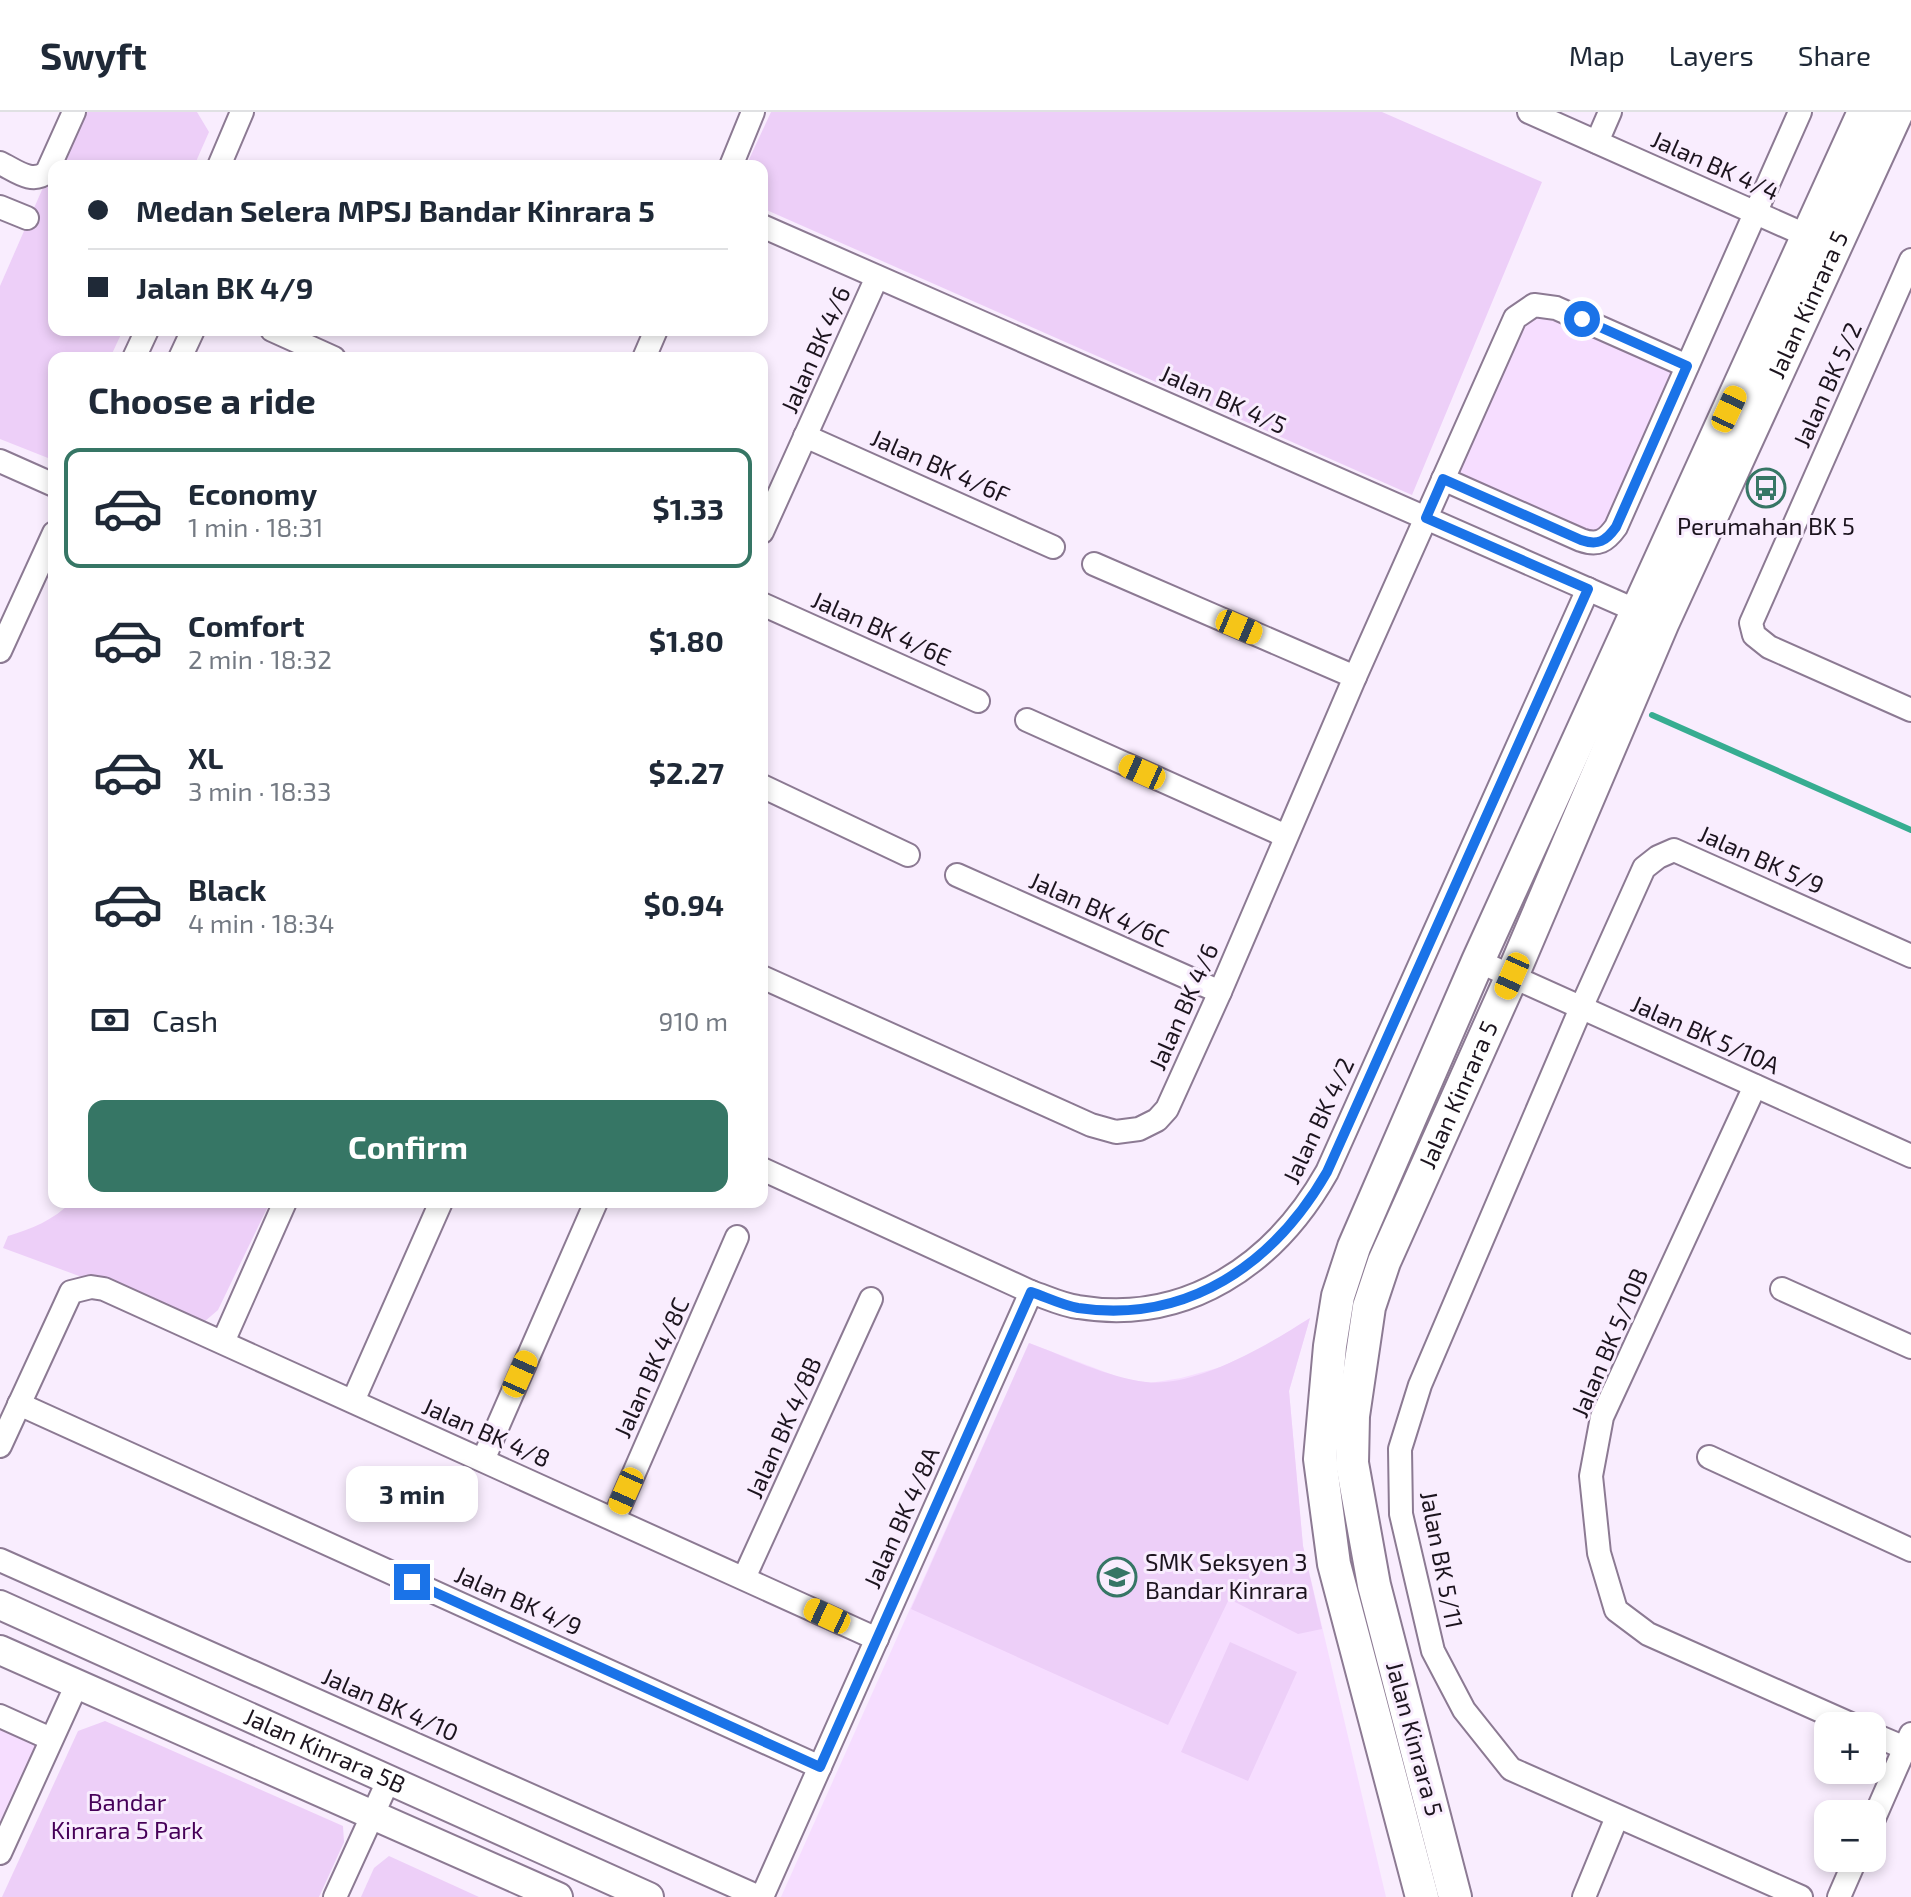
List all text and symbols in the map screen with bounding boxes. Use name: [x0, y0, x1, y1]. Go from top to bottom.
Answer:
text: Swyft: [40, 32, 147, 78]
text: Map: [1569, 38, 1625, 72]
text: Layers: [1669, 38, 1754, 72]
text: Share: [1798, 38, 1871, 72]
street label: Jalan BK 4/4: [1647, 124, 1784, 206]
text: Medan Selera MPSJ Bandar Kinrara 5: [136, 192, 655, 228]
street label: Jalan Kinrara 5: [1761, 226, 1853, 383]
text: Jalan BK 4/9: [136, 269, 314, 305]
street label: Jalan BK 4/6: [774, 281, 856, 417]
route start: [1564, 301, 1600, 337]
street label: Jalan BK 5/2: [1786, 317, 1867, 451]
street label: Jalan BK 4/5: [1156, 358, 1291, 439]
text: Choose a ride: [88, 378, 316, 421]
car: [1708, 382, 1750, 436]
street label: Jalan BK 4/6F: [867, 422, 1015, 509]
bus stop icon: Perumahan BK 5: [1745, 467, 1787, 509]
icon: car: [92, 472, 164, 544]
text: Economy: [188, 475, 317, 511]
text: $1.33: [652, 490, 724, 526]
text: 1 min · 18:31: [188, 511, 323, 542]
place label: Perumahan BK 5: [1677, 511, 1855, 540]
street label: Jalan BK 4/6E: [807, 584, 956, 671]
icon: car: [92, 604, 164, 676]
text: Comfort: [188, 607, 305, 643]
car: [1212, 607, 1266, 647]
text: $1.80: [649, 622, 724, 658]
text: 2 min · 18:32: [188, 643, 332, 674]
icon: car: [92, 736, 164, 808]
text: XL: [188, 739, 223, 775]
car: [1115, 751, 1169, 793]
text: $2.27: [649, 754, 724, 790]
text: 3 min · 18:33: [188, 775, 332, 806]
street label: Jalan BK 5/9: [1694, 818, 1829, 899]
street label: Jalan BK 4/6C: [1025, 865, 1174, 952]
icon: car: [92, 868, 164, 940]
text: Black: [188, 871, 266, 907]
text: $0.94: [644, 886, 724, 922]
text: 4 min · 18:34: [188, 907, 335, 938]
street label: Jalan BK 4/6: [1142, 938, 1224, 1074]
car: [1491, 949, 1533, 1003]
street label: Jalan BK 5/10A: [1627, 988, 1784, 1079]
icon: cash: [88, 998, 132, 1042]
text: Cash: [152, 1002, 218, 1038]
text: 910 m: [659, 1005, 728, 1036]
street label: Jalan Kinrara 5: [1412, 1016, 1503, 1173]
street label: Jalan BK 4/2: [1276, 1053, 1359, 1188]
button: Confirm: [88, 1100, 728, 1192]
street label: Jalan BK 5/10B: [1564, 1263, 1653, 1421]
street label: Jalan BK 4/8C: [607, 1293, 694, 1442]
car: [499, 1347, 541, 1401]
street label: Jalan BK 4/8B: [739, 1352, 827, 1503]
street label: Jalan BK 4/8: [418, 1391, 555, 1473]
street label: Jalan BK 4/8A: [857, 1442, 945, 1593]
car: [605, 1464, 647, 1518]
callout: 3 min: [346, 1466, 478, 1522]
text: 3 min: [379, 1478, 445, 1509]
street label: Jalan BK 5/11: [1415, 1488, 1470, 1631]
place label: SMK Seksyen 3 Bandar Kinrara: [1145, 1547, 1308, 1604]
school or university icon: SMK Seksyen 3 Bandar Kinrara: [1096, 1556, 1138, 1598]
street label: Jalan BK 4/9: [451, 1559, 587, 1641]
route end: [394, 1564, 430, 1600]
car: [800, 1595, 854, 1637]
street label: Jalan Kinrara 5: [1381, 1658, 1450, 1819]
street label: Jalan BK 4/10: [318, 1661, 463, 1747]
street label: Jalan Kinrara 5B: [240, 1701, 410, 1799]
map controls: [1814, 1712, 1886, 1872]
button: +: [1814, 1712, 1886, 1784]
park label: Bandar Kinrara 5 Park: [51, 1787, 203, 1844]
button: −: [1814, 1800, 1886, 1872]

